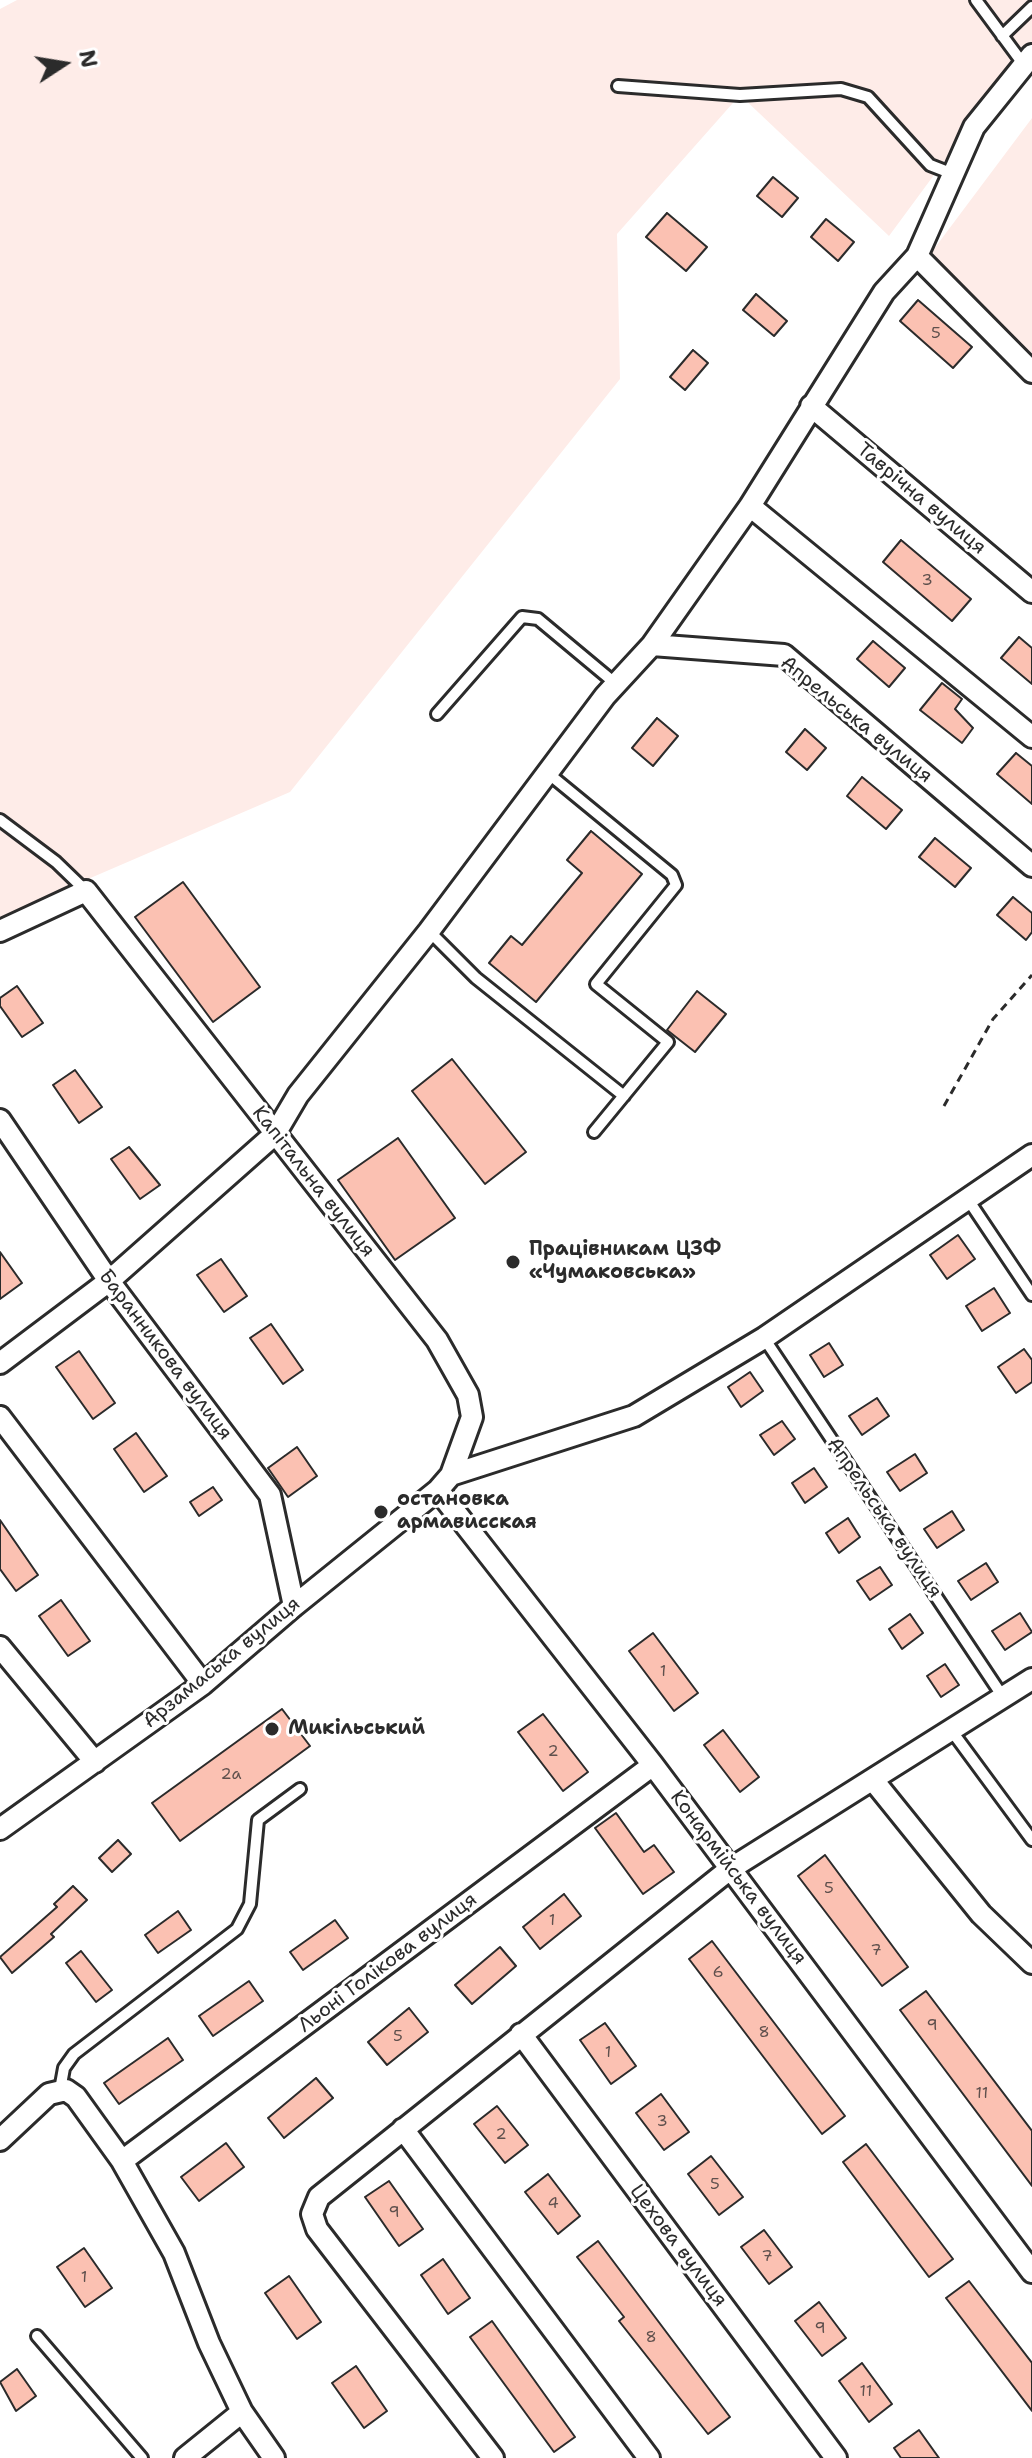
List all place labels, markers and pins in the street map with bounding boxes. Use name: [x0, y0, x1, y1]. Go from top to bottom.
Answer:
place label: Працівникам ЦЗФ «Чумаковська»: [529, 1238, 721, 1285]
marker: Працівникам ЦЗФ «Чумаковська»: [504, 1253, 522, 1271]
place label: остановка армависская: [397, 1488, 537, 1535]
marker: остановка армависская: [372, 1503, 390, 1521]
place label: Микільський: [288, 1717, 425, 1741]
marker: Микільський: [263, 1720, 281, 1738]

